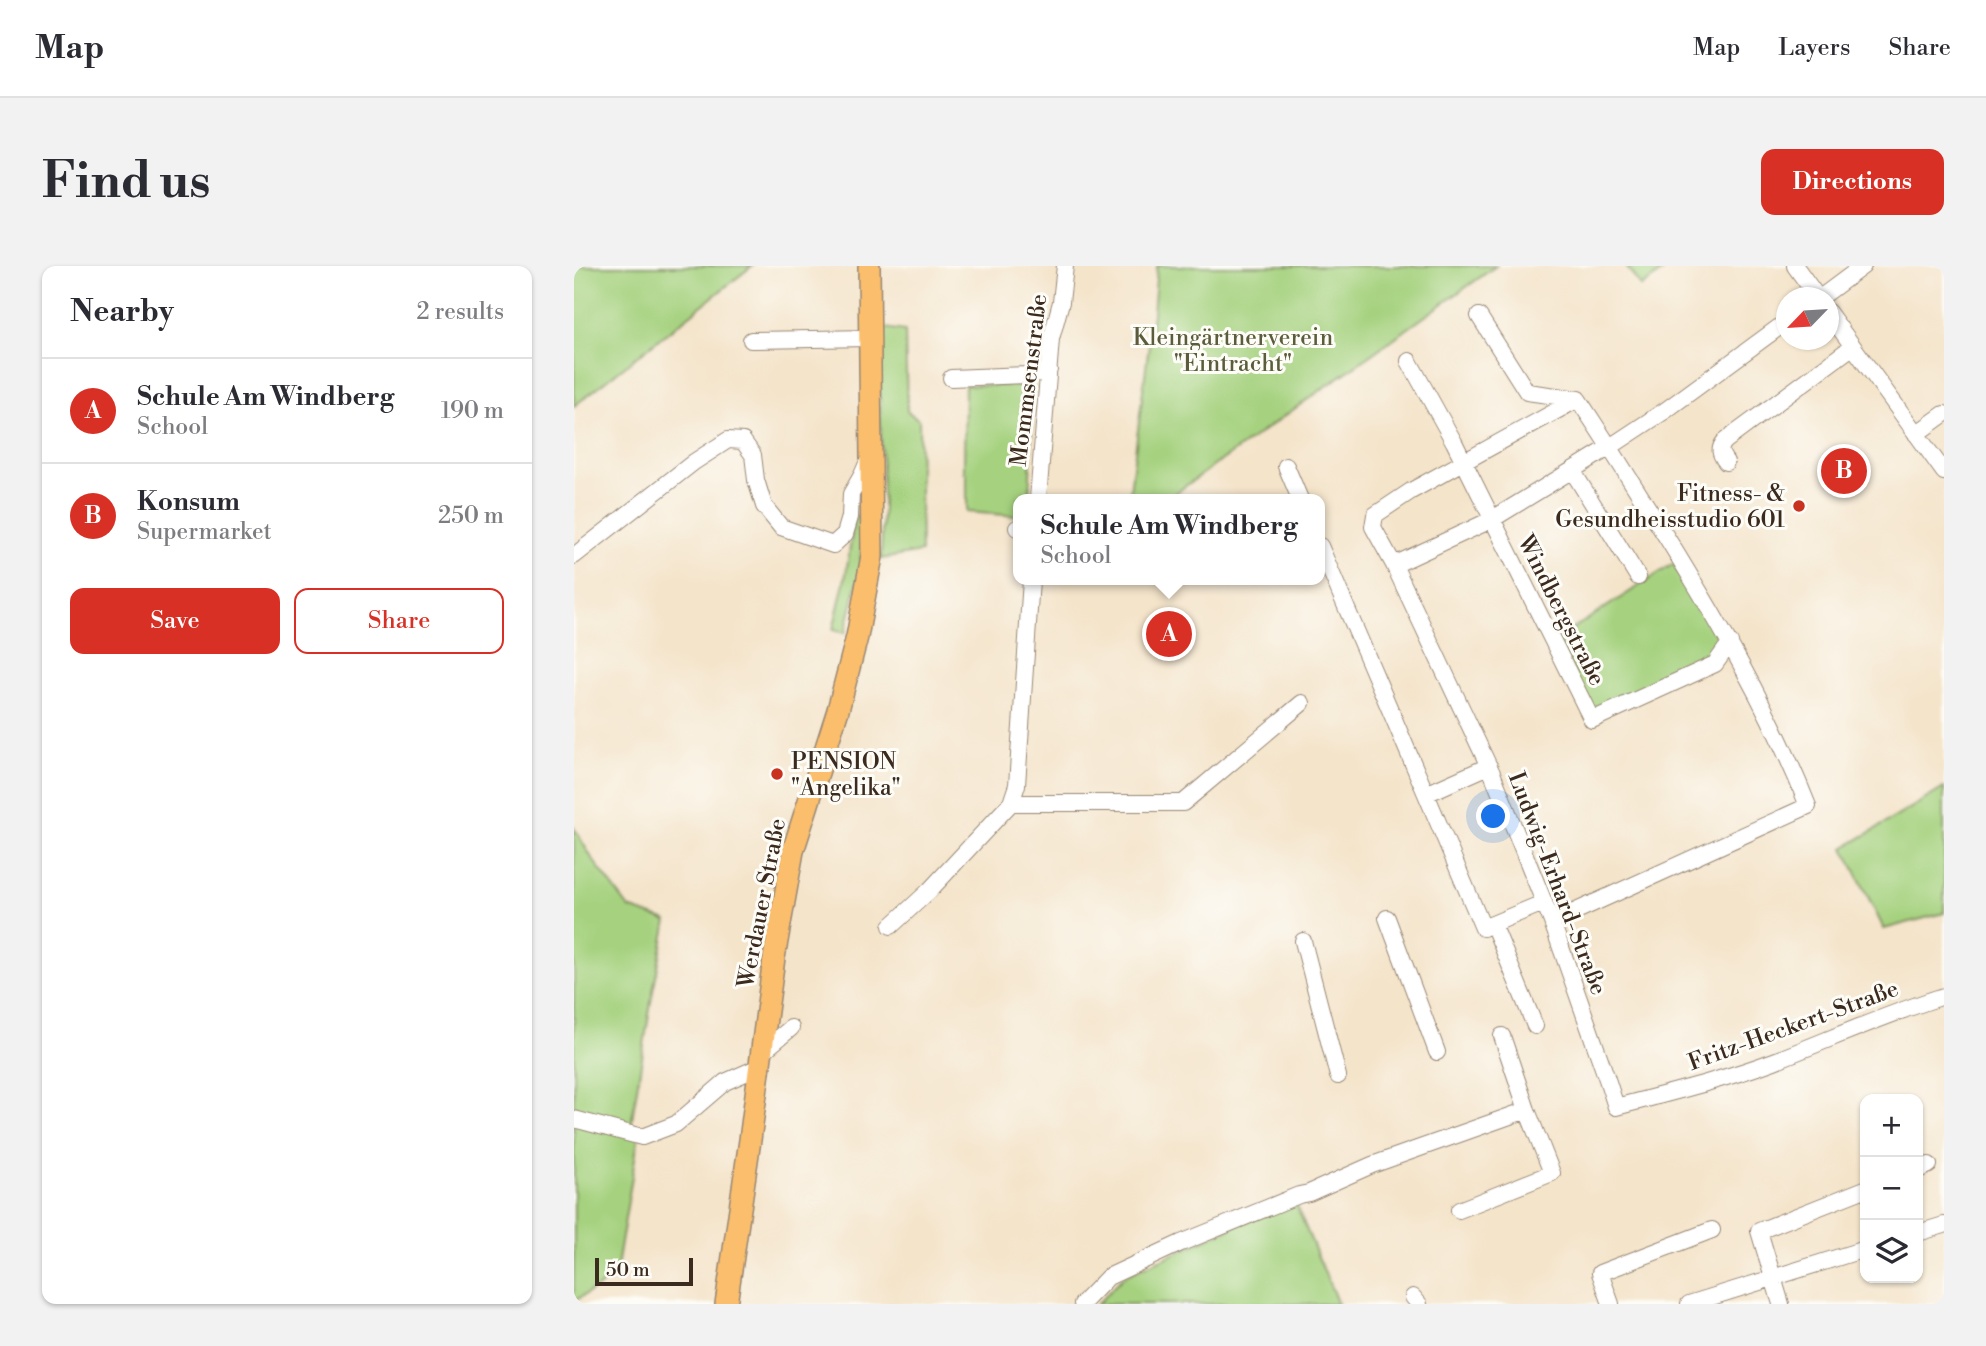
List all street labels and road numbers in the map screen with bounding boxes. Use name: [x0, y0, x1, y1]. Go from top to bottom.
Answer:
street label: Mommsenstraße: [1005, 292, 1053, 468]
street label: Windbergstraße: [1511, 530, 1611, 690]
street label: Ludwig-Erhard-Straße: [1502, 768, 1613, 999]
street label: Werdauer Straße: [732, 816, 792, 991]
street label: Fritz-Heckert-Straße: [1684, 975, 1902, 1077]

